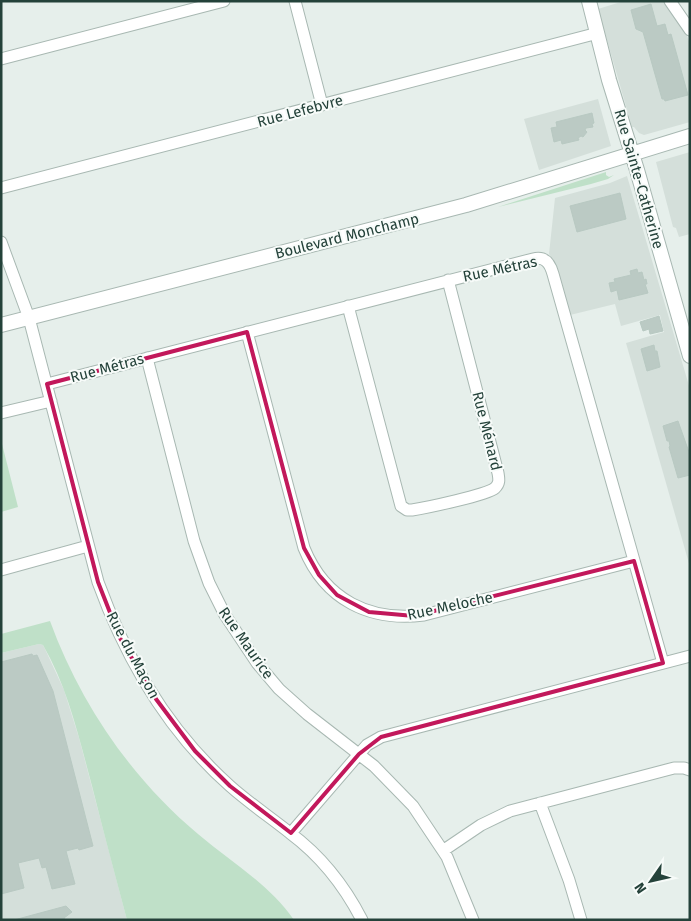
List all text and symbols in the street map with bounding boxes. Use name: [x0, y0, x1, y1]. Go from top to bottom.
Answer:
street label: Rue Lefebvre: [255, 91, 345, 131]
street label: Rue Sainte-Catherine: [610, 107, 668, 251]
street label: Boulevard Monchamp: [273, 209, 421, 263]
street label: Rue Métras: [461, 252, 539, 286]
street label: Rue Métras: [68, 350, 146, 386]
street label: Rue Ménard: [468, 389, 506, 473]
street label: Rue Meloche: [406, 588, 494, 624]
street label: Rue Maurice: [215, 604, 277, 682]
street label: Rue du Maçon: [103, 608, 163, 702]
north arrow: [626, 856, 676, 906]
text: N: [631, 879, 650, 897]

